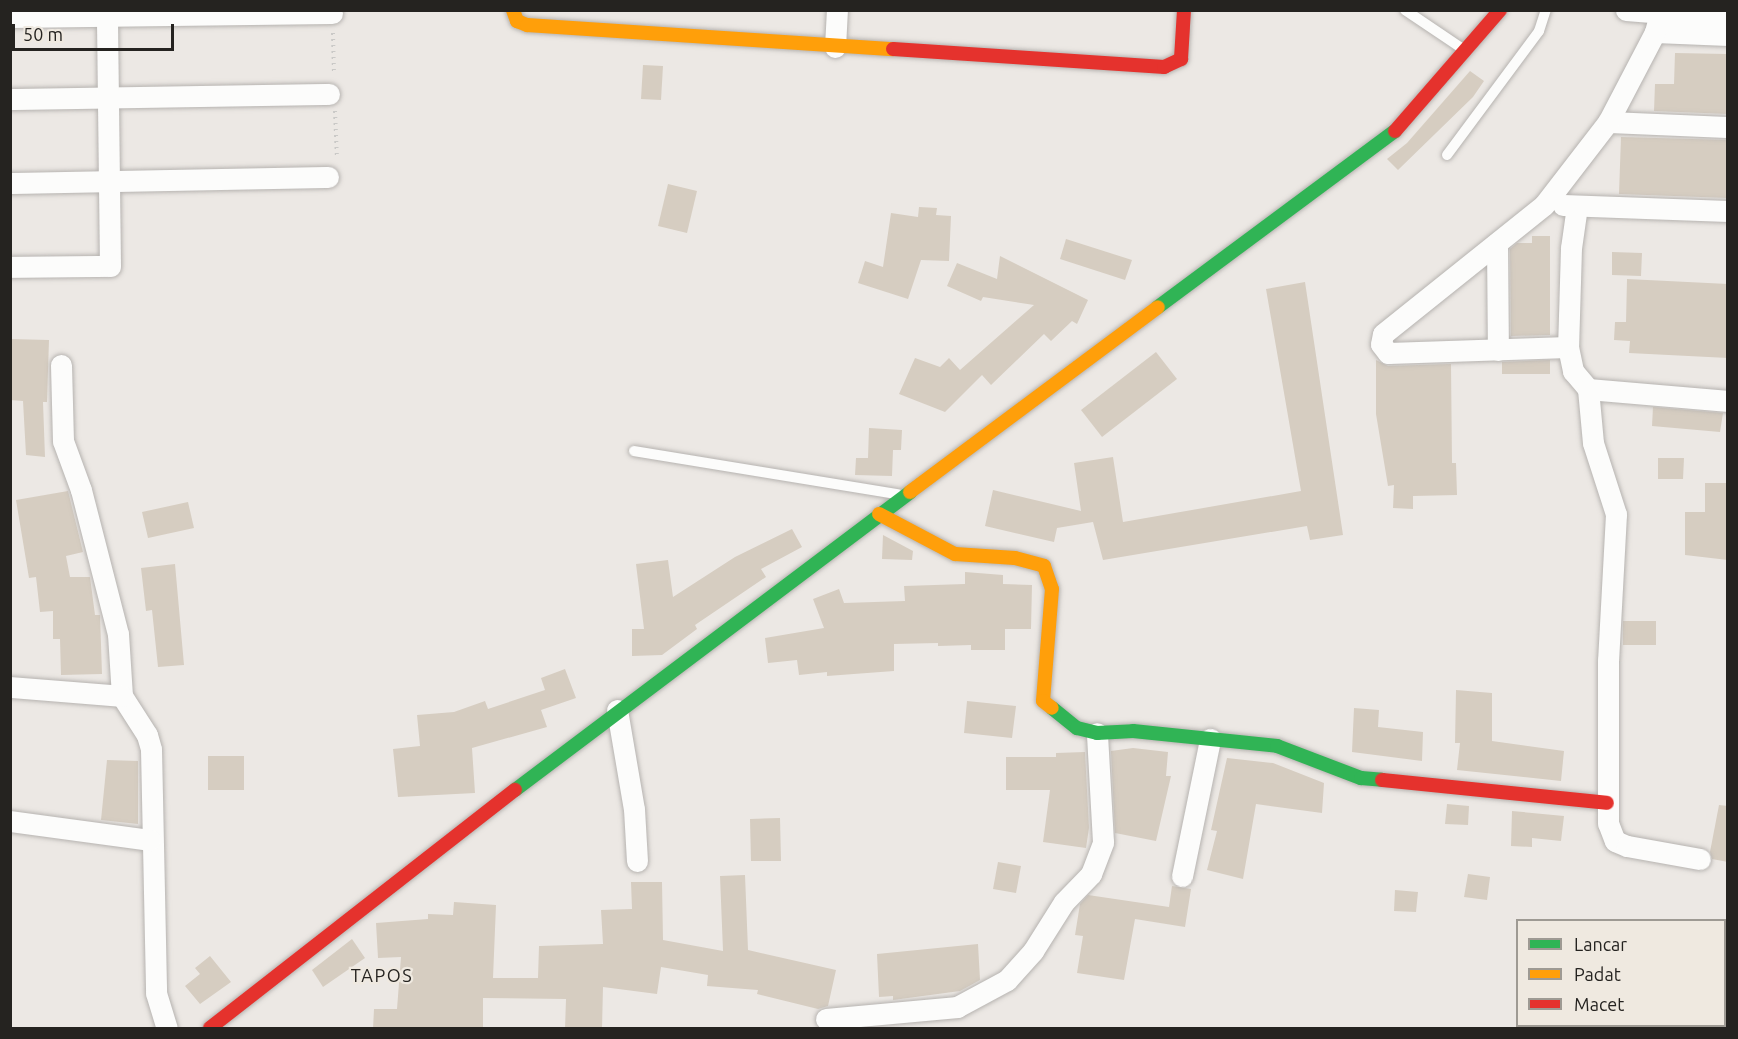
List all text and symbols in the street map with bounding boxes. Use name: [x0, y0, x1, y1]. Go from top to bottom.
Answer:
scale bar: [15, 12, 177, 50]
text: 50 m: [23, 24, 63, 44]
legend: [1516, 919, 1726, 1027]
text: Lancar: [1574, 934, 1627, 954]
district label: TAPOS: [351, 964, 413, 986]
text: Padat: [1574, 964, 1621, 984]
text: Macet: [1574, 994, 1624, 1014]

